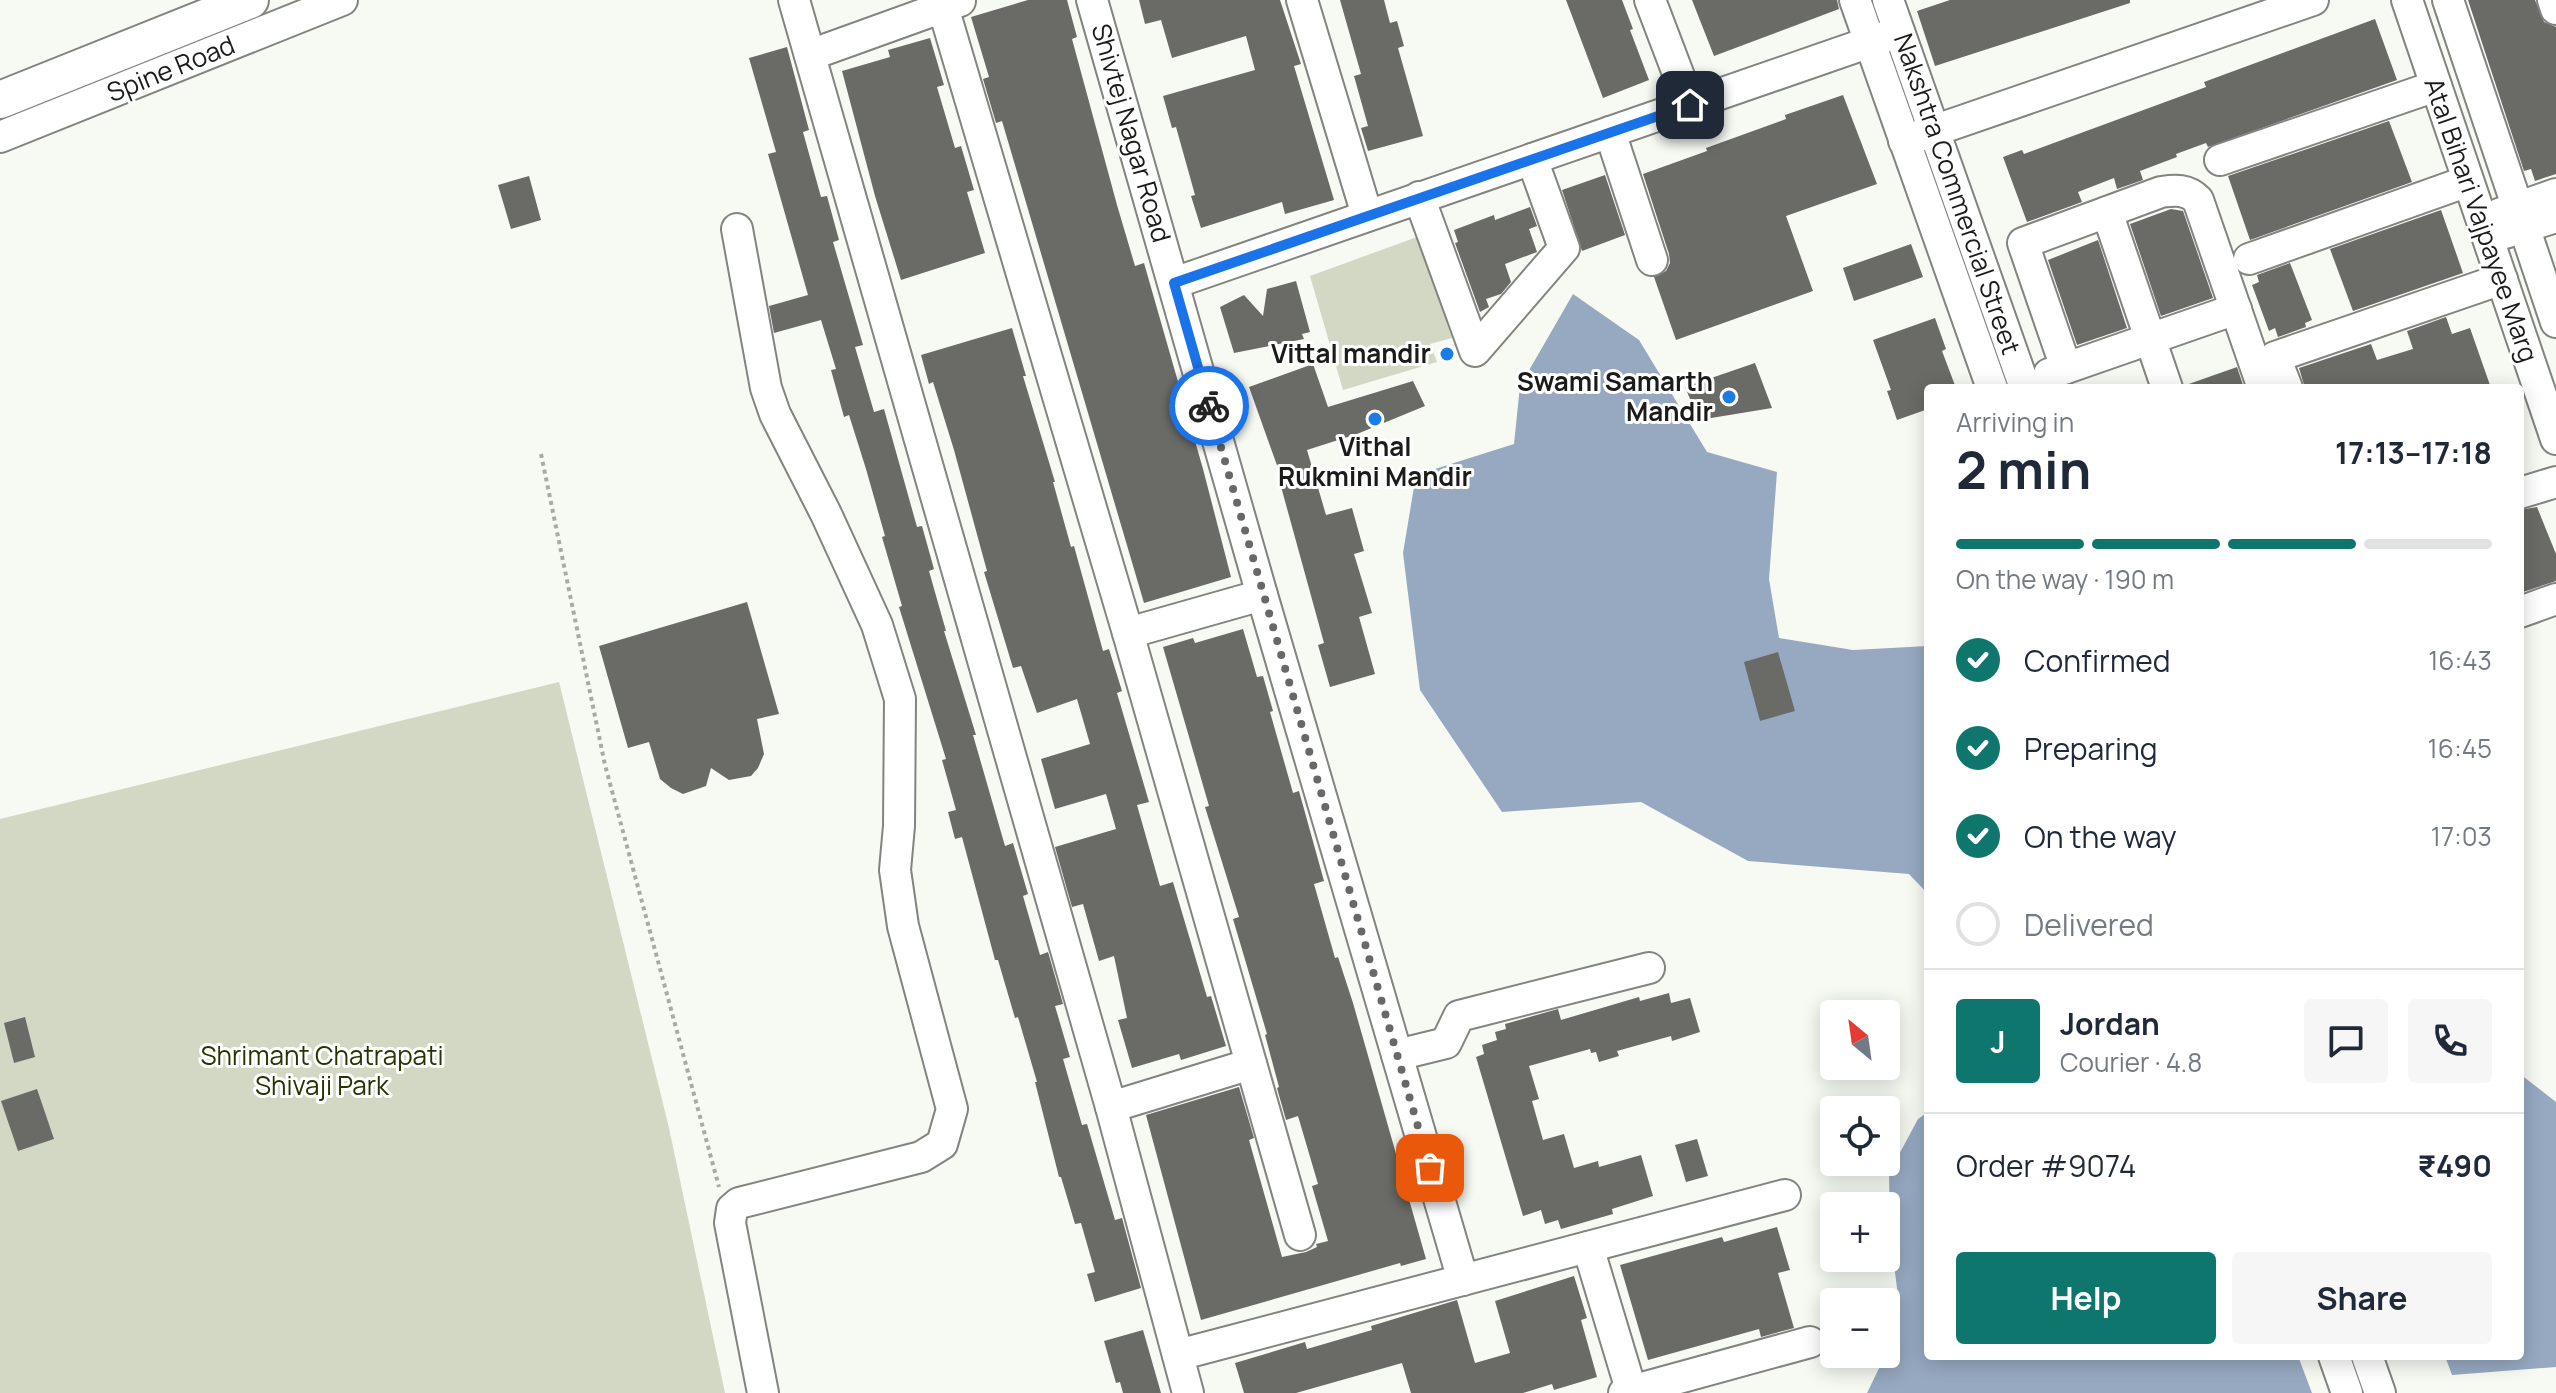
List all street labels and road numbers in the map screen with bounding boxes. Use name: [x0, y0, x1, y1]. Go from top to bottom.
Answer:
street label: Shivtej Nagar Road: [1084, 19, 1180, 246]
street label: Spine Road: [101, 26, 240, 110]
street label: Nakshtra Commercial Street: [1886, 28, 2030, 359]
street label: Atal Bihari Vajpayee Marg: [2416, 73, 2548, 367]

